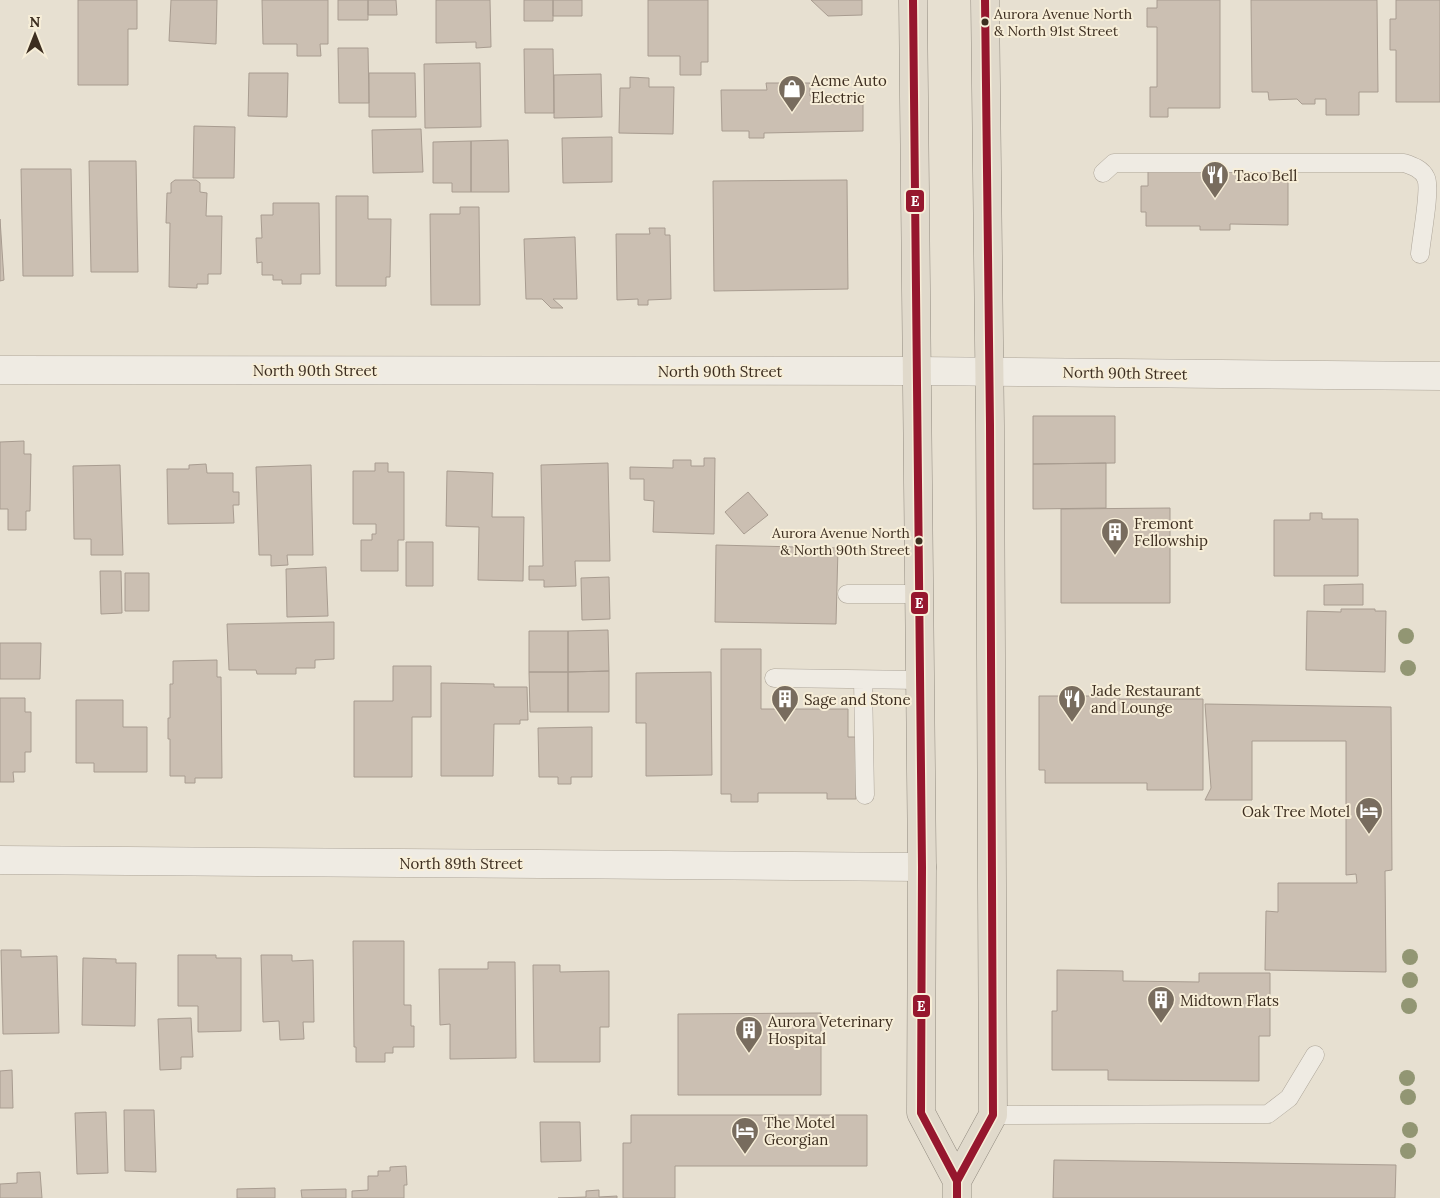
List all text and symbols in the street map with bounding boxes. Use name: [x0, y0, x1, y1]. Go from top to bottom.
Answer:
place label: Aurora Avenue North & North 91st Street: [993, 5, 1132, 40]
north arrow: [10, 10, 60, 60]
text: N: [30, 13, 41, 31]
marker: Aurora Avenue North & North 91st Street: [980, 17, 990, 27]
place label: Acme Auto Electric: [810, 71, 887, 107]
shop icon: Acme Auto Electric: [777, 74, 807, 113]
restaurant icon: Taco Bell: [1200, 160, 1230, 199]
place label: Taco Bell: [1234, 166, 1297, 185]
line badge: E: [905, 189, 925, 213]
text: E: [911, 192, 920, 210]
street label: North 90th Street: [253, 361, 378, 380]
street label: North 90th Street: [658, 362, 783, 381]
street label: North 90th Street: [1063, 362, 1188, 384]
place label: Fremont Fellowship: [1134, 514, 1208, 550]
building icon: Fremont Fellowship: [1100, 517, 1130, 556]
place label: Aurora Avenue North & North 90th Street: [771, 524, 911, 559]
marker: Aurora Avenue North & North 90th Street: [914, 536, 924, 546]
line badge: E: [910, 591, 929, 615]
text: E: [915, 594, 924, 612]
place label: Jade Restaurant and Lounge: [1090, 681, 1201, 717]
building icon: Sage and Stone: [770, 684, 800, 723]
restaurant icon: Jade Restaurant and Lounge: [1057, 684, 1087, 723]
place label: Sage and Stone: [804, 690, 911, 709]
hotel icon: Oak Tree Motel: [1354, 796, 1384, 835]
place label: Oak Tree Motel: [1242, 802, 1350, 821]
street label: North 89th Street: [399, 854, 523, 873]
building icon: Midtown Flats: [1146, 985, 1176, 1024]
place label: Midtown Flats: [1180, 991, 1279, 1010]
line badge: E: [912, 994, 931, 1018]
text: E: [917, 997, 926, 1015]
place label: Aurora Veterinary Hospital: [767, 1012, 893, 1048]
building icon: Aurora Veterinary Hospital: [734, 1015, 764, 1054]
place label: The Motel Georgian: [764, 1113, 835, 1149]
hotel icon: The Motel Georgian: [730, 1116, 760, 1155]

